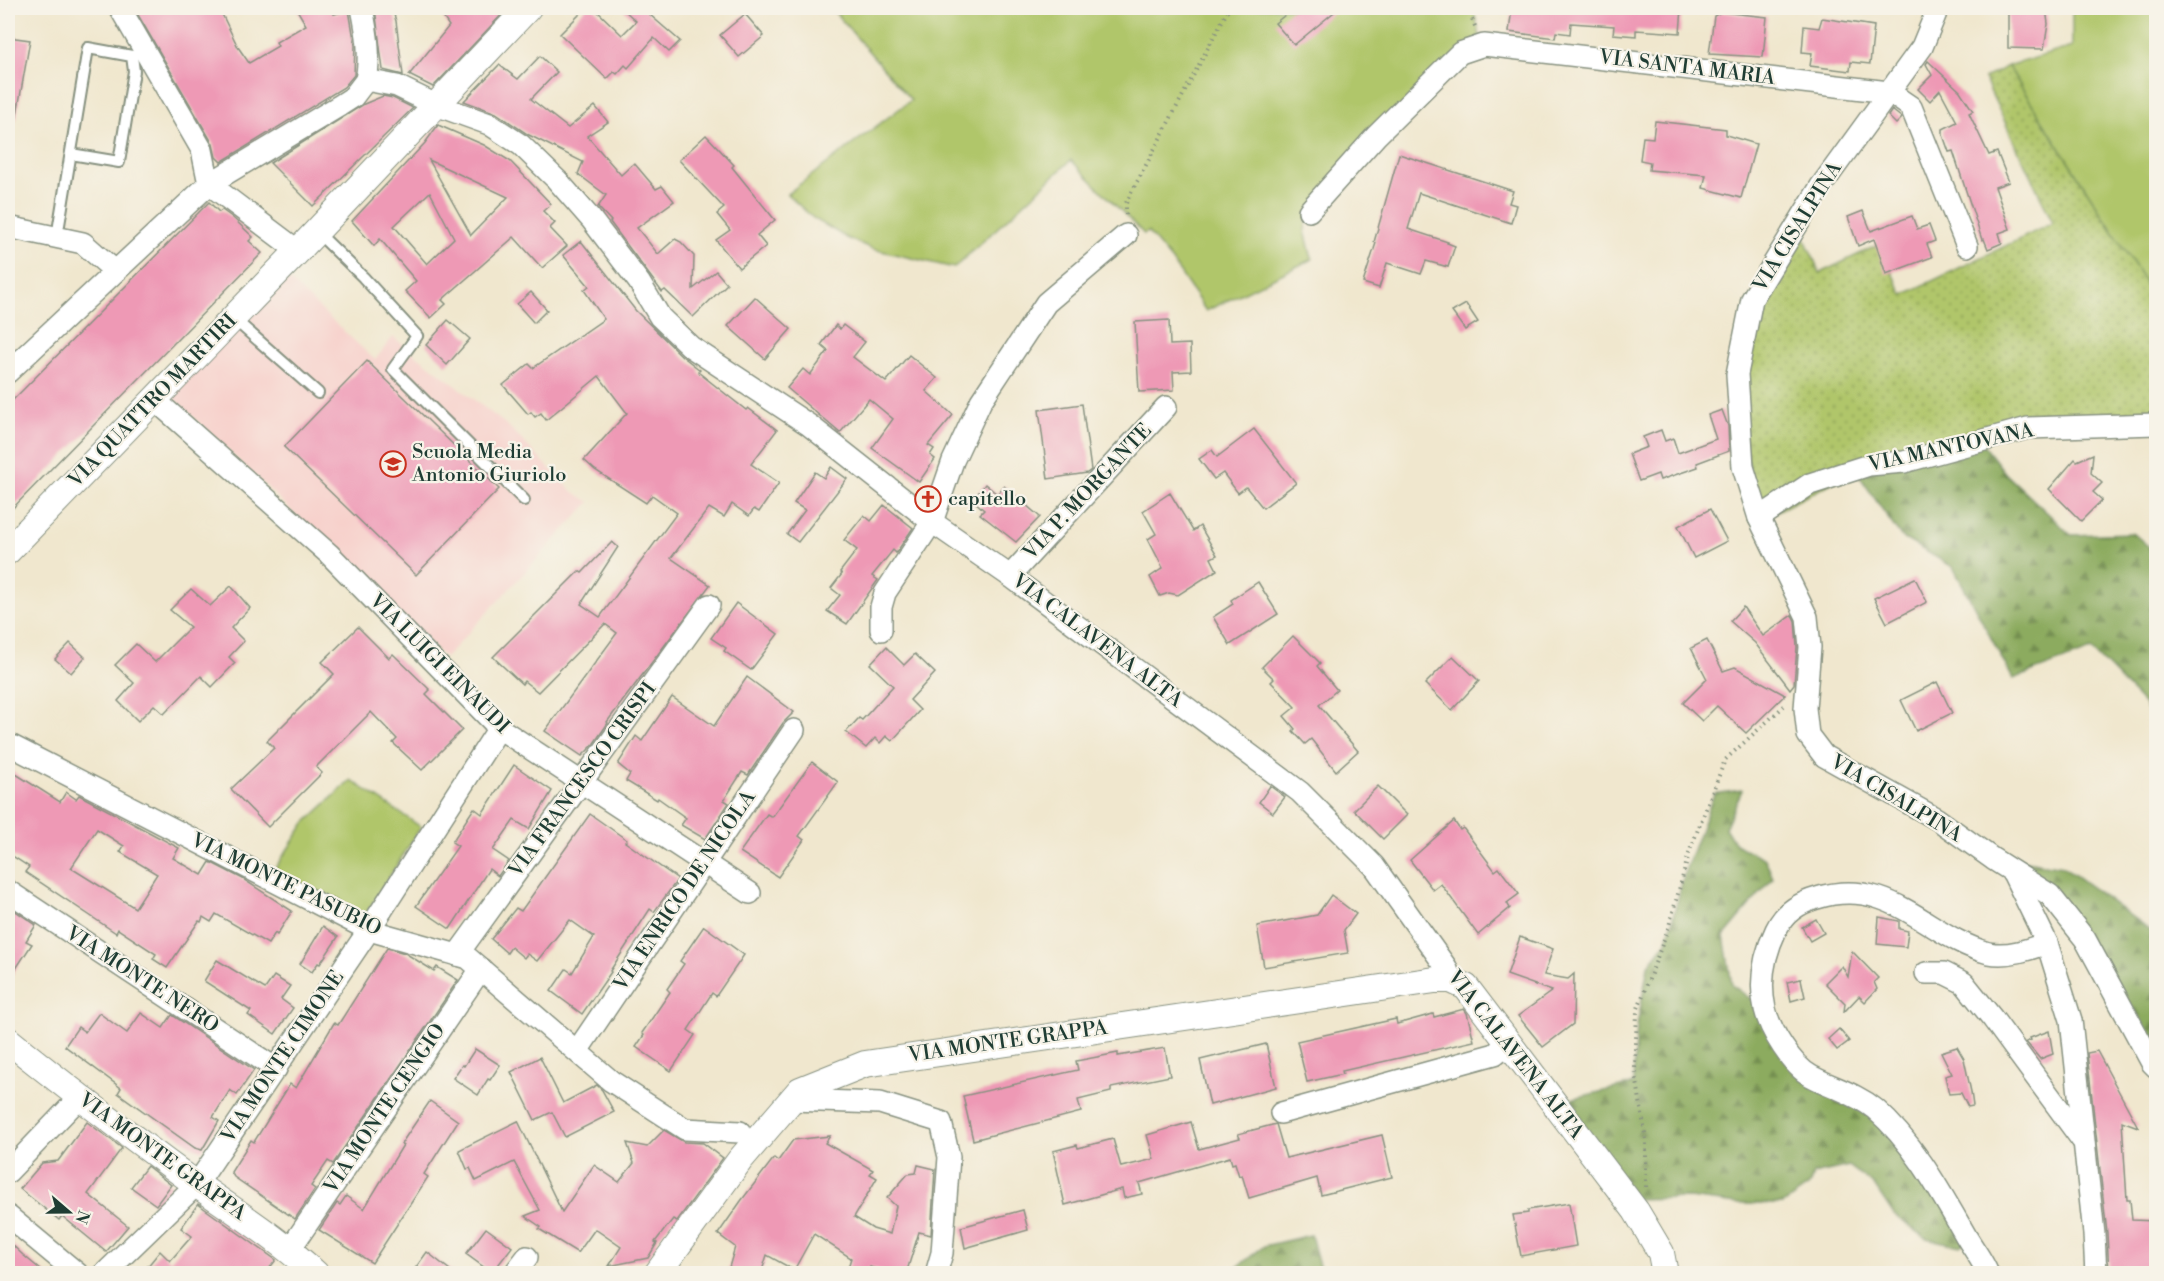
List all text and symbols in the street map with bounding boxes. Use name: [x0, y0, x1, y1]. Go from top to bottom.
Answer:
street label: VIA SANTA MARIA: [1596, 45, 1778, 91]
street label: VIA CISALPINA: [1747, 156, 1849, 298]
street label: VIA QUATTRO MARTIRI: [63, 309, 243, 494]
street label: VIA MANTOVANA: [1865, 418, 2037, 478]
street label: VIA P. MORGANTE: [1018, 419, 1158, 566]
place label: Scuola Media Antonio Giuriolo: [411, 440, 566, 488]
school or university icon: Scuola Media Antonio Giuriolo: [378, 449, 408, 479]
church icon: capitello: [913, 484, 943, 514]
place label: capitello: [948, 487, 1026, 512]
street label: VIA CALAVENA ALTA: [1006, 568, 1188, 714]
street label: VIA LUIGI EINAUDI: [363, 588, 515, 740]
street label: VIA FRANCESCO CRISPI: [503, 677, 662, 883]
street label: VIA CISALPINA: [1825, 749, 1967, 849]
street label: VIA ENRICO DE NICOLA: [608, 785, 762, 997]
street label: VIA MONTE PASUBIO: [186, 828, 385, 942]
street label: VIA MONTE NERO: [60, 921, 223, 1039]
street label: VIA CALAVENA ALTA: [1441, 965, 1589, 1145]
street label: VIA MONTE CIMONE: [215, 966, 350, 1149]
street label: VIA MONTE GRAPPA: [906, 1015, 1110, 1068]
street label: VIA MONTE CENGIO: [318, 1019, 451, 1200]
street label: VIA MONTE GRAPPA: [74, 1088, 250, 1226]
north arrow: [39, 1182, 99, 1242]

